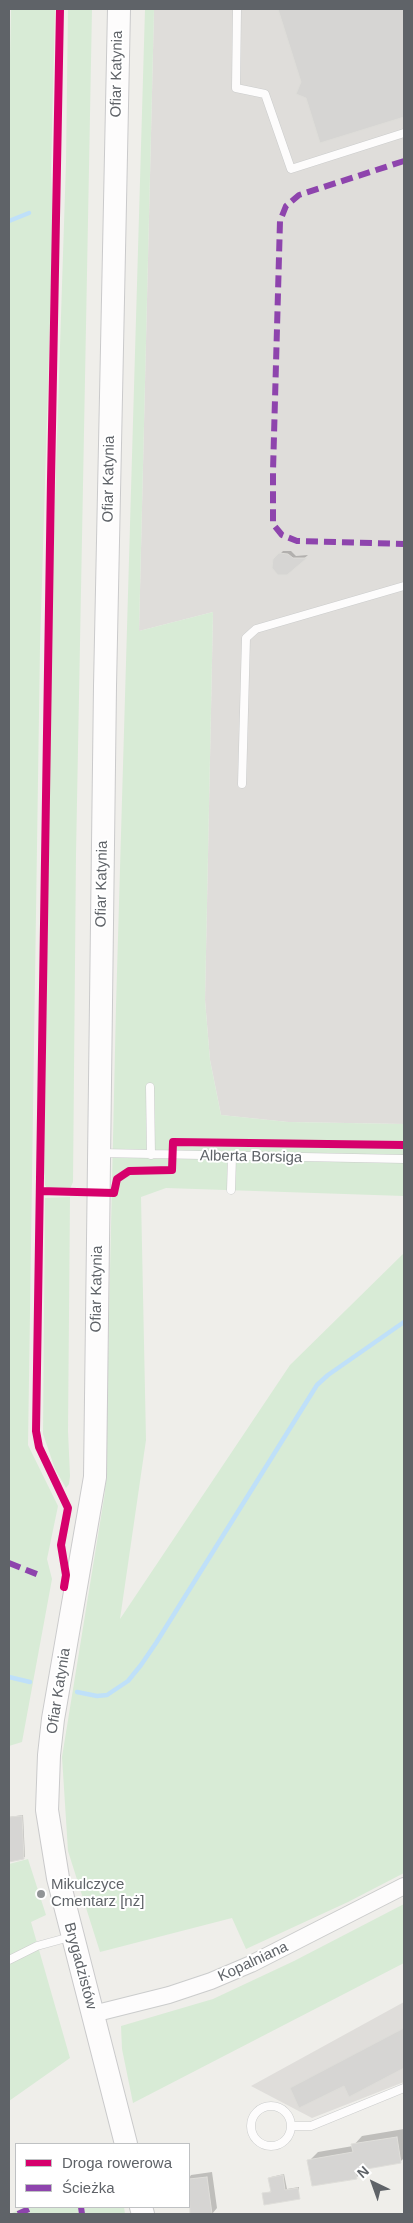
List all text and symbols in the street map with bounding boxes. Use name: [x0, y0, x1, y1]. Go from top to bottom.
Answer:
street label: Ofiar Katynia: [107, 30, 127, 118]
street label: Ofiar Katynia: [99, 435, 119, 523]
street label: Ofiar Katynia: [92, 840, 112, 928]
street label: Alberta Borsiga: [200, 1147, 302, 1167]
street label: Ofiar Katynia: [87, 1245, 107, 1333]
street label: Ofiar Katynia: [43, 1647, 75, 1735]
place label: Mikulczyce Cmentarz [nż]: [51, 1876, 144, 1911]
marker: Mikulczyce Cmentarz [nż]: [35, 1888, 47, 1900]
street label: Brygadzistów: [60, 1921, 100, 2011]
street label: Kopalniana: [215, 1938, 291, 1986]
legend: [15, 2143, 190, 2208]
text: Droga rowerowa: [62, 2154, 172, 2171]
north arrow: [348, 2158, 398, 2208]
text: N: [354, 2163, 372, 2181]
text: Ścieżka: [62, 2179, 115, 2196]

